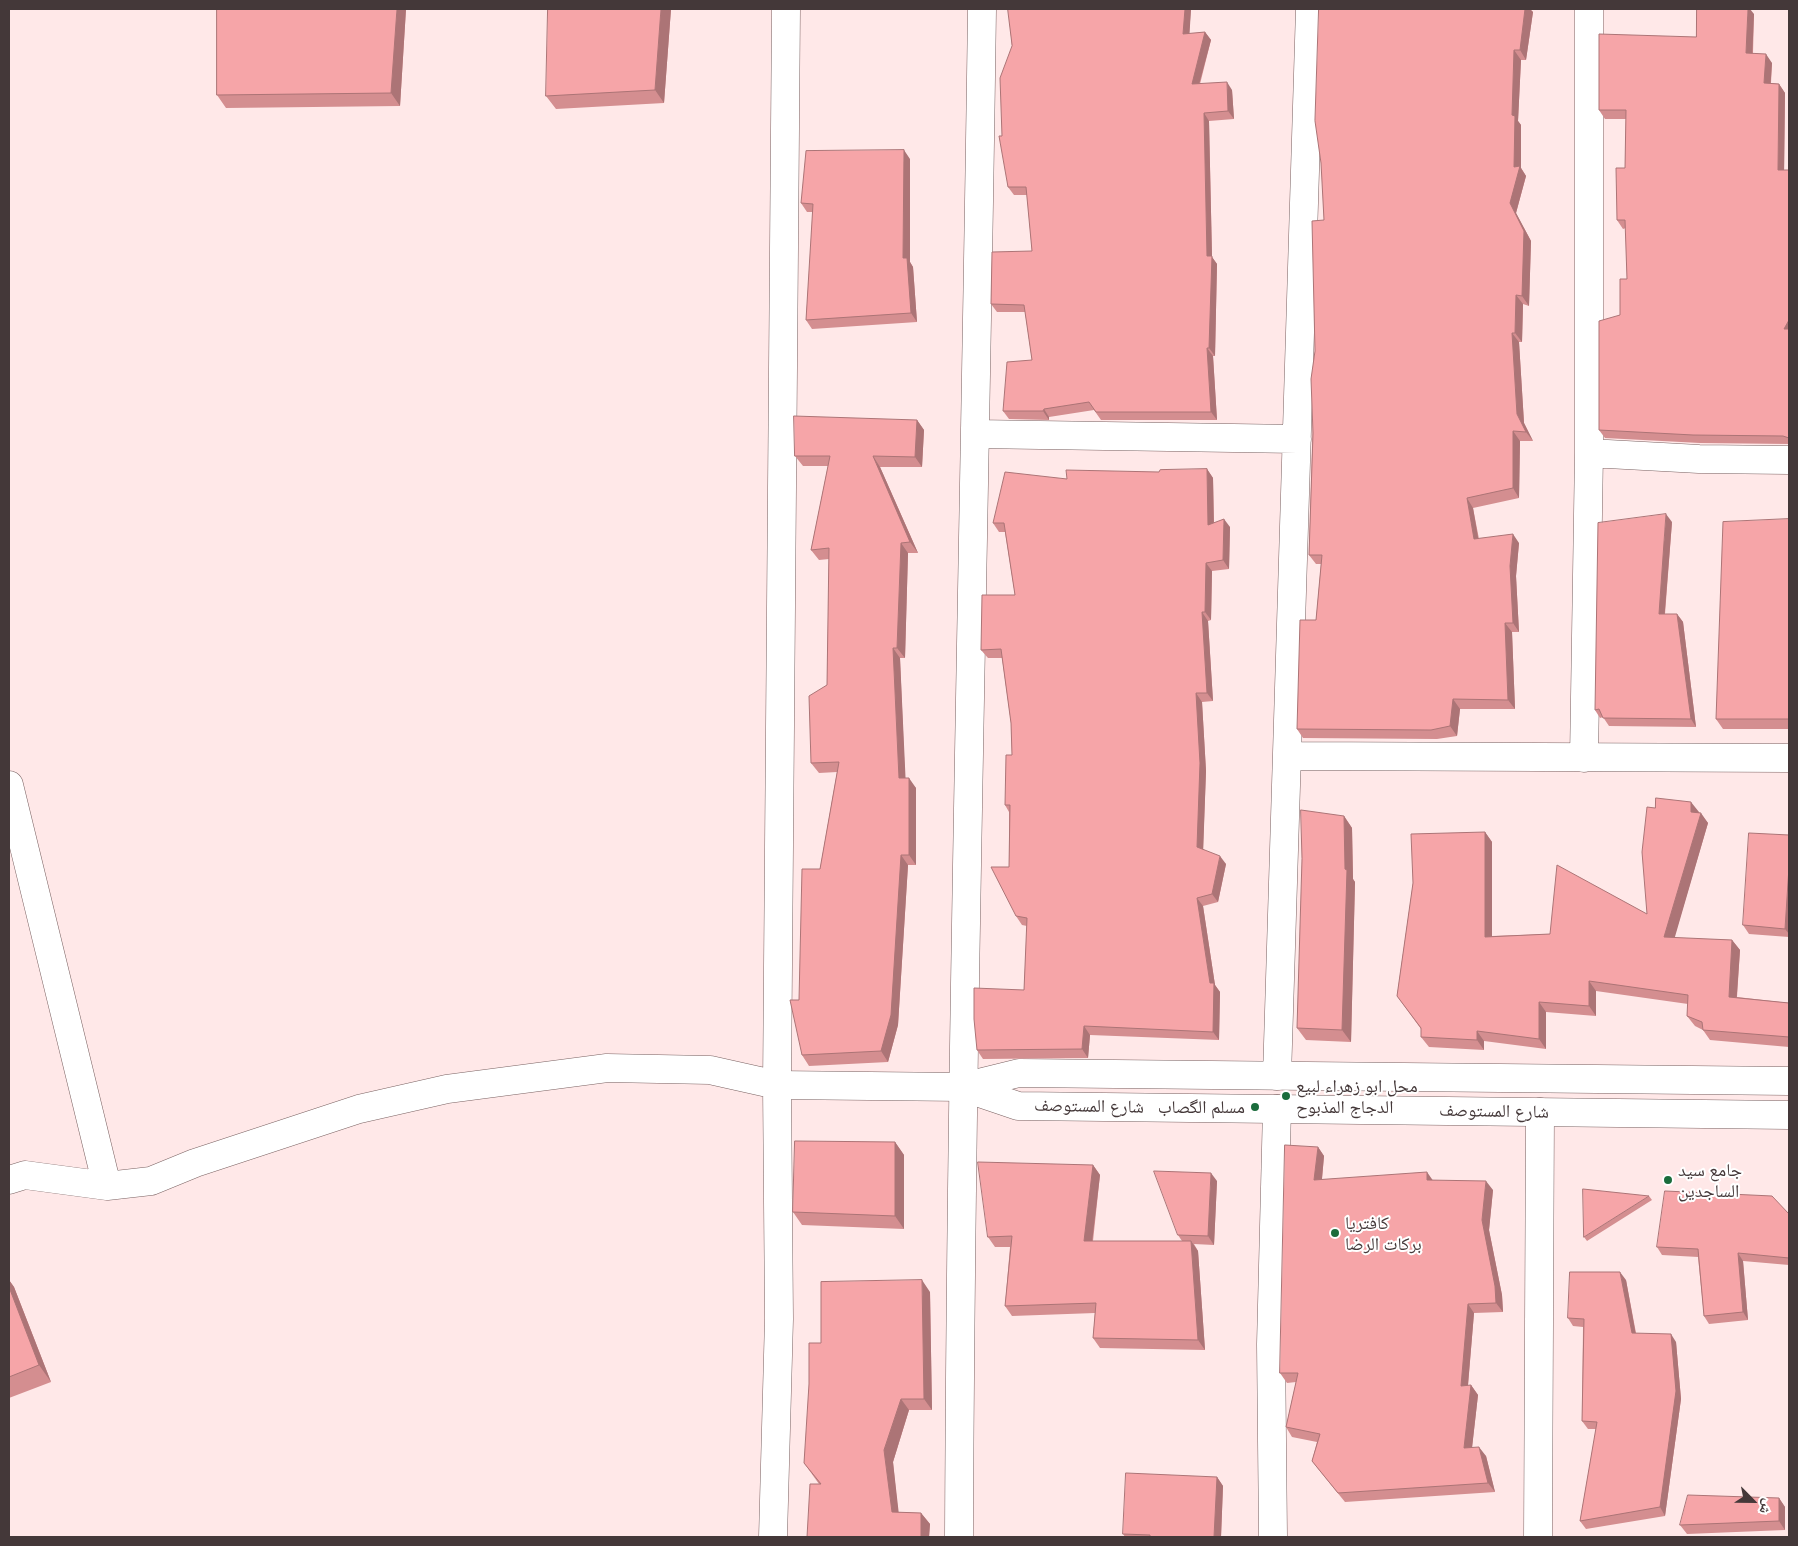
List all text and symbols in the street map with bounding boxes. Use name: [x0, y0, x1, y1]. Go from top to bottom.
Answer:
place label: محل ابو زهراء لبيع الدجاج المذبوح: [1296, 1075, 1418, 1118]
marker: محل ابو زهراء لبيع الدجاج المذبوح: [1280, 1090, 1292, 1102]
street label: شارع المستوصف: [1034, 1094, 1144, 1118]
place label: مسلم الگصاب: [1158, 1096, 1245, 1118]
street label: شارع المستوصف: [1439, 1099, 1549, 1123]
marker: مسلم الگصاب: [1249, 1101, 1261, 1113]
place label: جامع سيد الساجدين: [1678, 1159, 1742, 1202]
marker: جامع سيد الساجدين: [1662, 1174, 1674, 1186]
place label: كافتريا بركات الرضا: [1345, 1212, 1422, 1254]
marker: كافتريا بركات الرضا: [1329, 1227, 1341, 1239]
north arrow: [1728, 1476, 1778, 1526]
text: ش: [1757, 1497, 1778, 1517]

